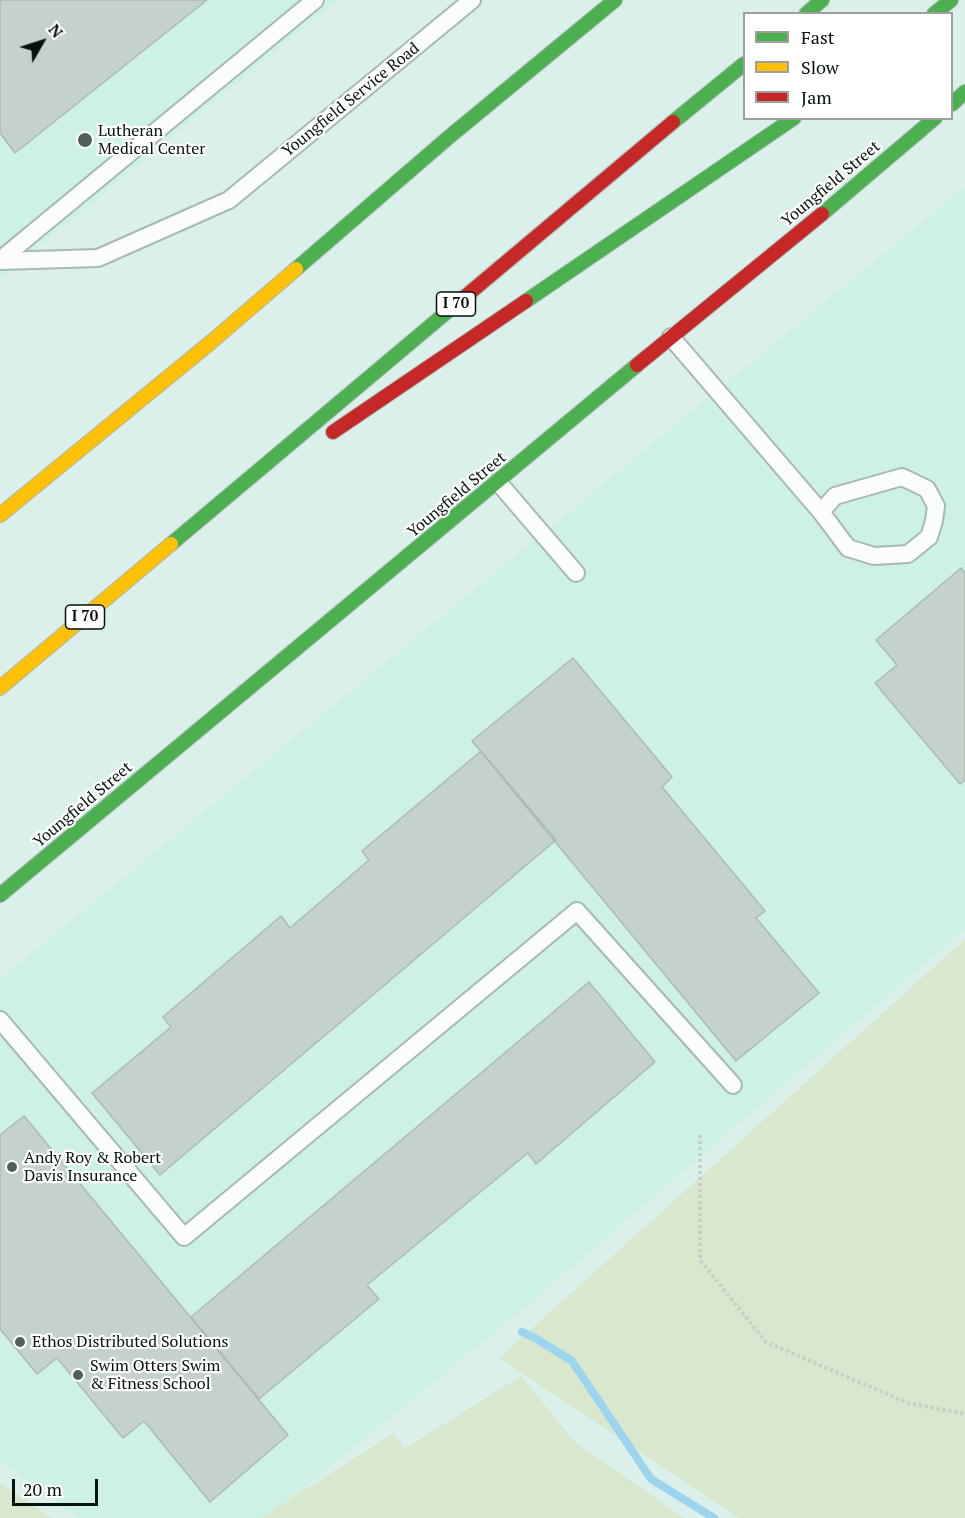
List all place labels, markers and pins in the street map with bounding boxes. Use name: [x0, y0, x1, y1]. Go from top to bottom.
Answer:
place label: Lutheran Medical Center: [98, 121, 205, 159]
marker: Lutheran Medical Center: [76, 131, 94, 149]
place label: Andy Roy & Robert Davis Insurance: [24, 1148, 161, 1186]
marker: Andy Roy & Robert Davis Insurance: [5, 1160, 19, 1174]
place label: Ethos Distributed Solutions: [32, 1332, 228, 1352]
marker: Ethos Distributed Solutions: [13, 1335, 27, 1349]
place label: Swim Otters Swim & Fitness School: [90, 1356, 220, 1394]
marker: Swim Otters Swim & Fitness School: [71, 1368, 85, 1382]

